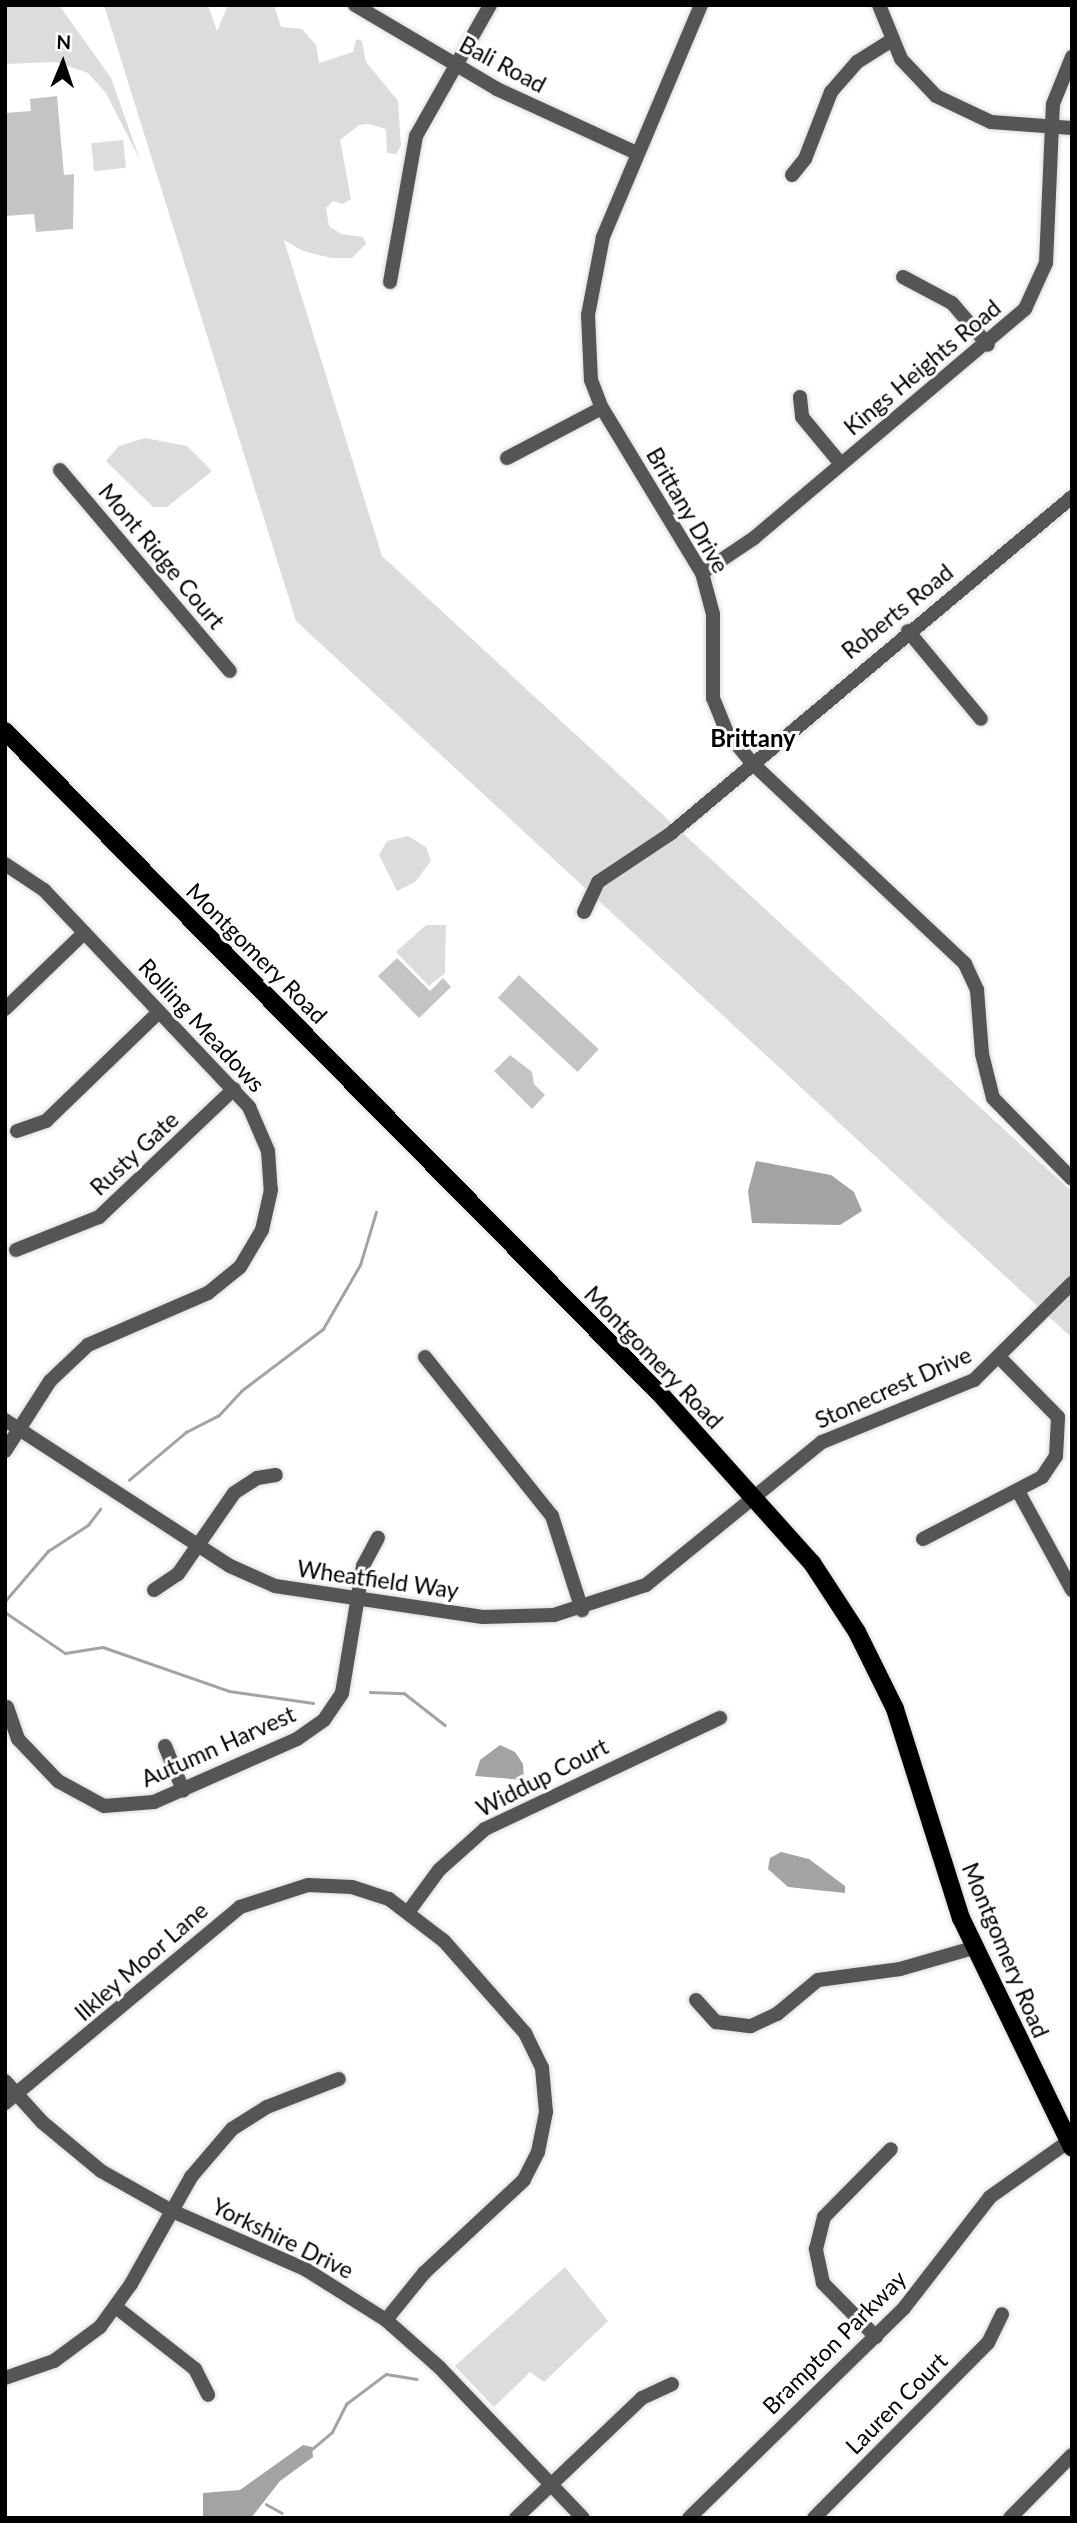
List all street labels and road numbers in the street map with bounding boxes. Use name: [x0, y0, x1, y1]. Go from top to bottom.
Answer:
street label: Bali Road: [455, 30, 551, 98]
street label: Kings Heights Road: [838, 293, 1006, 441]
street label: Brittany Drive: [641, 442, 735, 578]
street label: Mont Ridge Court: [93, 478, 231, 634]
street label: Roberts Road: [836, 558, 958, 664]
street label: Montgomery Road: [181, 877, 333, 1029]
street label: Rolling Meadows: [133, 953, 271, 1097]
street label: Rusty Gate: [84, 1105, 184, 1201]
street label: Montgomery Road: [579, 1280, 729, 1434]
street label: Stonecrest Drive: [811, 1340, 975, 1434]
street label: Wheatfield Way: [295, 1554, 461, 1604]
street label: Autumn Harvest: [137, 1700, 299, 1792]
street label: Widdup Court: [471, 1732, 613, 1822]
street label: Montgomery Road: [957, 1858, 1055, 2042]
street label: Ilkley Moor Lane: [69, 1895, 213, 2027]
street label: Yorkshire Drive: [208, 2192, 358, 2284]
street label: Brampton Parkway: [756, 2264, 912, 2420]
street label: Lauren Court: [839, 2346, 953, 2460]

